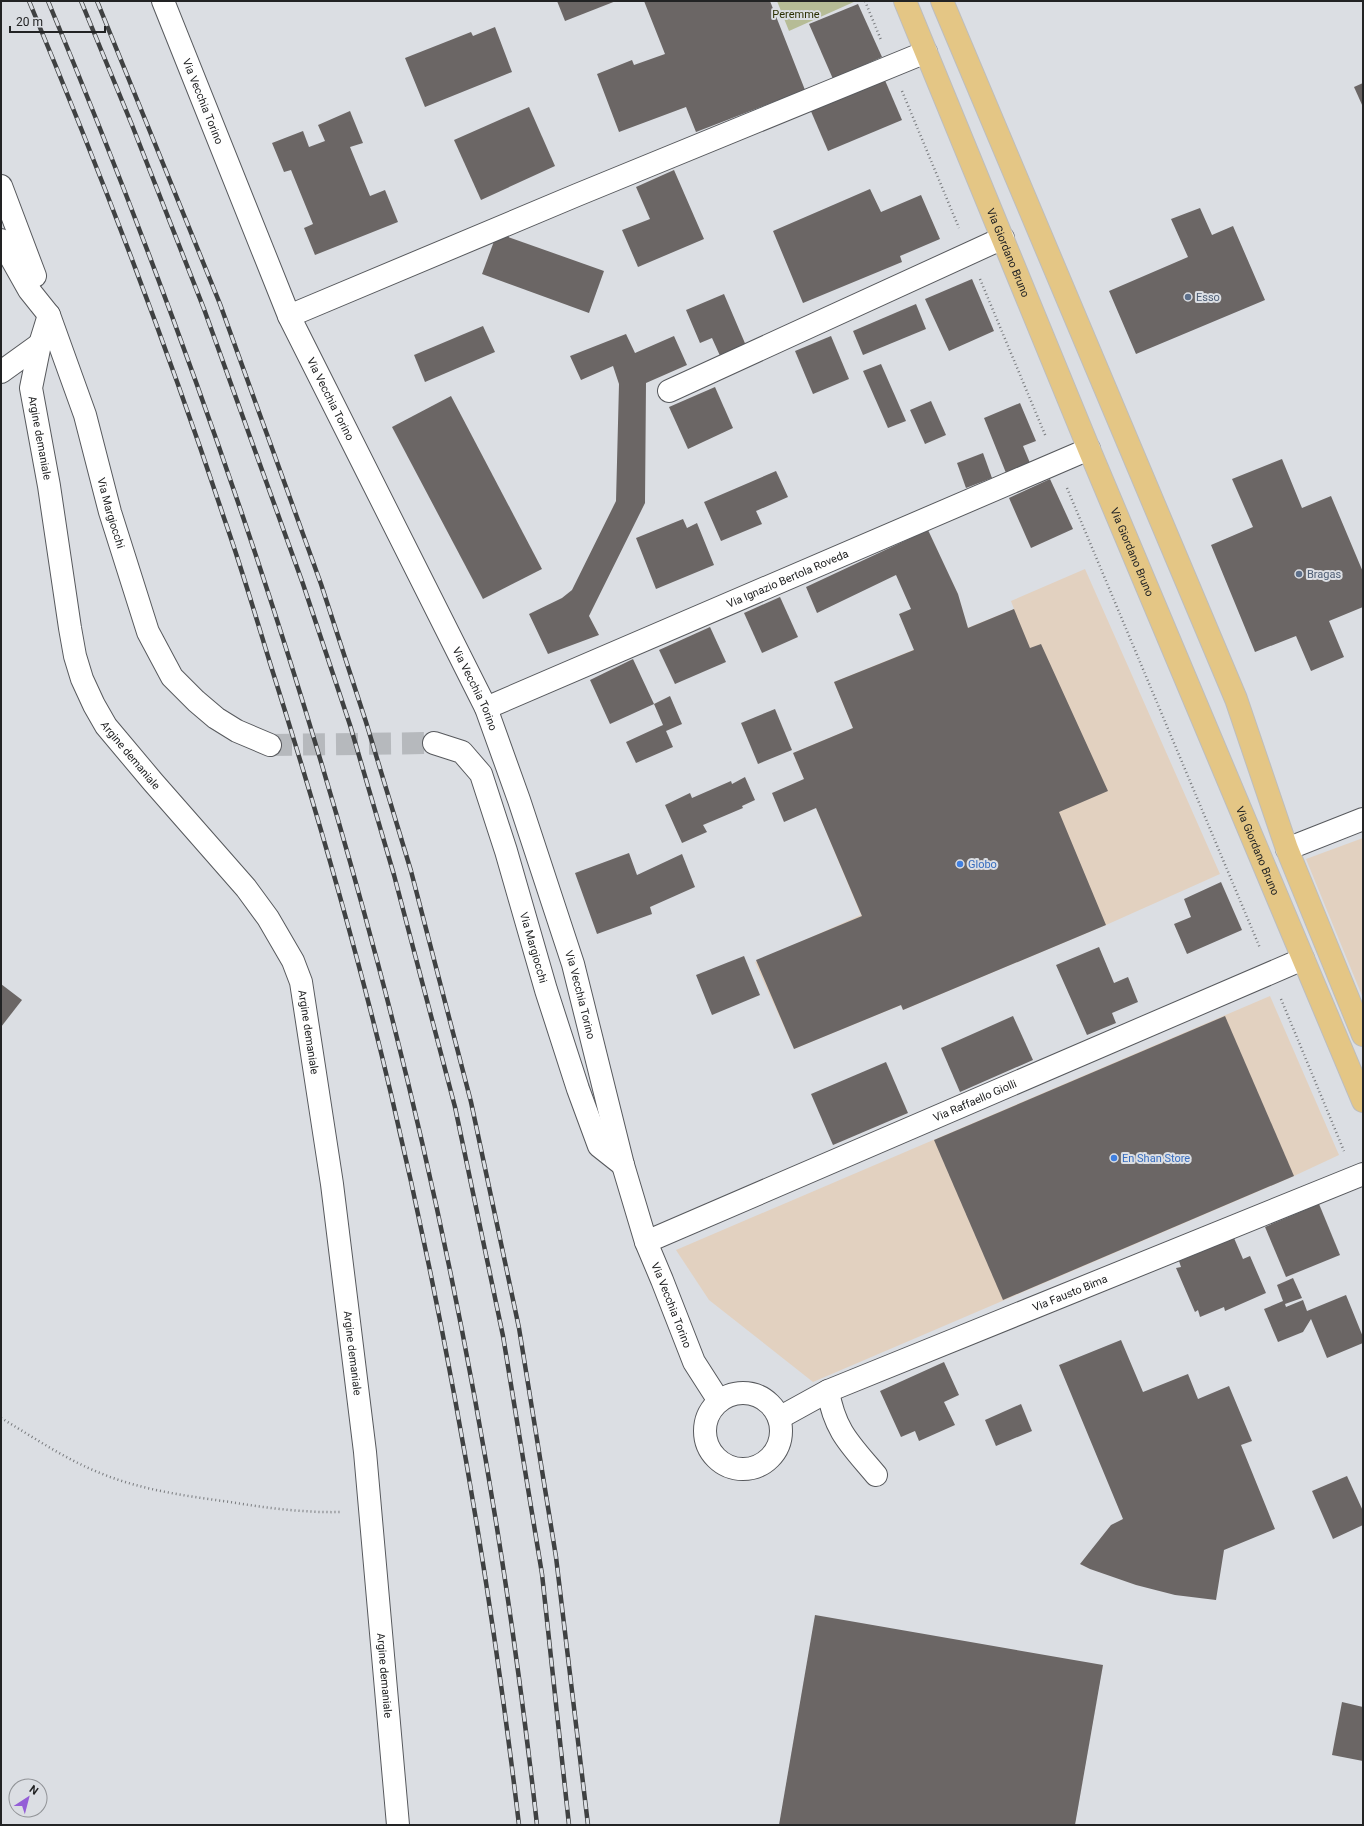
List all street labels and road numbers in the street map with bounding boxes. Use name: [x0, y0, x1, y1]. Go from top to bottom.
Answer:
street label: Via Vecchia Torino: [180, 57, 226, 146]
street label: Via Giordano Bruno: [984, 206, 1032, 299]
street label: Via Vecchia Torino: [304, 355, 357, 442]
street label: Argine demaniale: [26, 395, 54, 481]
street label: Via Margiocchi: [95, 476, 128, 550]
street label: Via Giordano Bruno: [1108, 506, 1157, 598]
street label: Via Ignazio Bertola Roveda: [725, 547, 850, 610]
street label: Via Vecchia Torino: [450, 645, 500, 732]
street label: Argine demaniale: [98, 719, 163, 792]
street label: Via Giordano Bruno: [1233, 804, 1282, 897]
street label: Via Margiocchi: [517, 911, 550, 985]
street label: Via Vecchia Torino: [562, 949, 598, 1040]
street label: Argine demaniale: [296, 989, 322, 1075]
street label: Via Raffaello Giolli: [931, 1077, 1019, 1124]
street label: Via Vecchia Torino: [649, 1260, 694, 1350]
street label: Via Fausto Bima: [1031, 1272, 1109, 1314]
street label: Argine demaniale: [341, 1310, 365, 1396]
street label: Argine demaniale: [375, 1632, 395, 1719]

